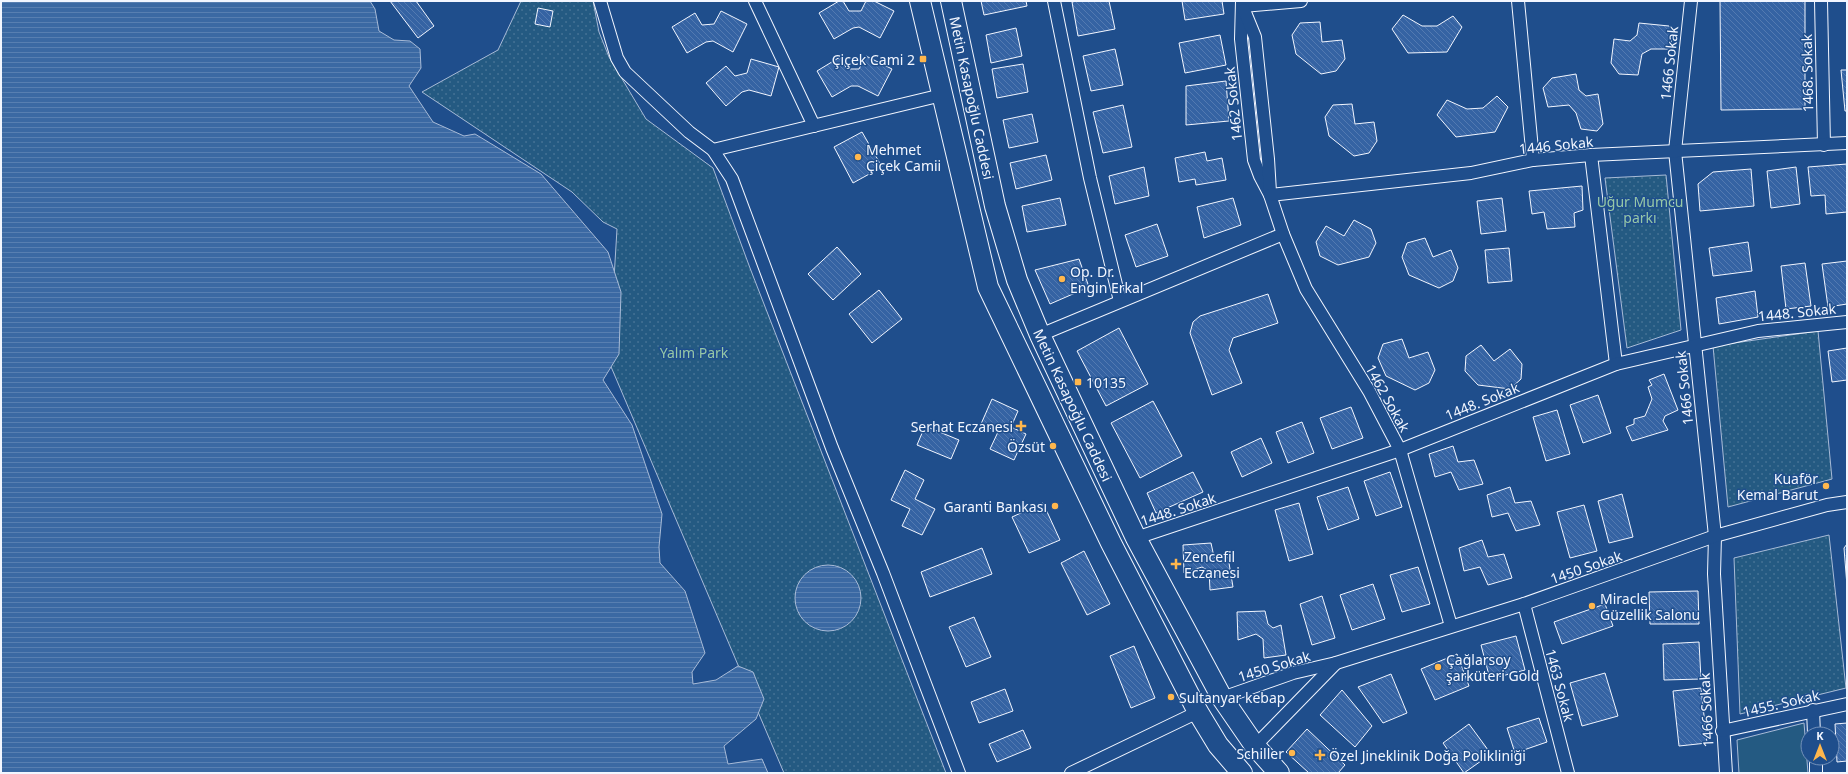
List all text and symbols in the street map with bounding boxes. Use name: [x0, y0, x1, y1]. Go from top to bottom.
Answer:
street label: Metin Kasapoğlu Caddesi: [945, 15, 999, 181]
street label: 1466 Sokak: [1656, 24, 1682, 101]
street label: 1468. Sokak: [1797, 33, 1817, 112]
place label: Çiçek Cami 2: [832, 50, 915, 69]
marker: Çiçek Cami 2: [918, 54, 928, 64]
street label: 1462 Sokak: [1220, 65, 1246, 142]
street label: 1446 Sokak: [1518, 132, 1595, 158]
place label: Mehmet Çiçek Camii: [866, 140, 941, 175]
marker: Mehmet Çiçek Camii: [853, 152, 863, 162]
park label: Uğur Mumcu parkı: [1597, 192, 1683, 227]
place label: Op. Dr. Engin Erkal: [1070, 262, 1143, 297]
marker: Op. Dr. Engin Erkal: [1057, 274, 1067, 284]
street label: 1448. Sokak: [1757, 298, 1837, 326]
street label: Metin Kasapoğlu Caddesi: [1029, 326, 1117, 484]
park label: Yalım Park: [660, 343, 729, 362]
street label: 1466 Sokak: [1671, 349, 1697, 426]
street label: 1462 Sokak: [1362, 361, 1415, 436]
place label: 10135: [1086, 373, 1126, 392]
marker: 10135: [1073, 377, 1083, 387]
street label: 1448. Sokak: [1442, 377, 1522, 424]
place label: Serhat Eczanesi: [911, 417, 1013, 436]
marker: Serhat Eczanesi: [1016, 421, 1026, 431]
place label: Özsüt: [1007, 437, 1045, 456]
marker: Özsüt: [1048, 441, 1058, 451]
place label: Kuaför Kemal Barut: [1737, 469, 1818, 504]
marker: Kuaför Kemal Barut: [1821, 481, 1831, 491]
street label: 1448. Sokak: [1138, 488, 1219, 530]
place label: Garanti Bankası: [943, 497, 1047, 516]
marker: Garanti Bankası: [1050, 501, 1060, 511]
street label: 1450 Sokak: [1548, 546, 1625, 588]
place label: Zencefil Eczanesi: [1184, 547, 1240, 582]
marker: Zencefil Eczanesi: [1171, 559, 1181, 569]
place label: Miracle Güzellik Salonu: [1600, 589, 1700, 624]
marker: Miracle Güzellik Salonu: [1587, 601, 1597, 611]
street label: 1450 Sokak: [1236, 646, 1313, 686]
street label: 1463 Sokak: [1541, 646, 1579, 724]
place label: Çağlarsoy şarküteri Gold: [1446, 650, 1539, 685]
marker: Çağlarsoy şarküteri Gold: [1433, 662, 1443, 672]
street label: 1466 Sokak: [1695, 672, 1717, 748]
street label: 1455. Sokak: [1741, 685, 1822, 721]
place label: Sultanyar kebap: [1179, 688, 1285, 707]
marker: Sultanyar kebap: [1166, 692, 1176, 702]
north arrow: [1800, 726, 1840, 766]
text: K: [1816, 728, 1824, 743]
place label: Schiller: [1236, 744, 1284, 763]
place label: Özel Jineklinik Doğa Polikliniği: [1329, 746, 1526, 765]
marker: Schiller: [1287, 748, 1297, 758]
marker: Özel Jineklinik Doğa Polikliniği: [1314, 749, 1326, 761]

